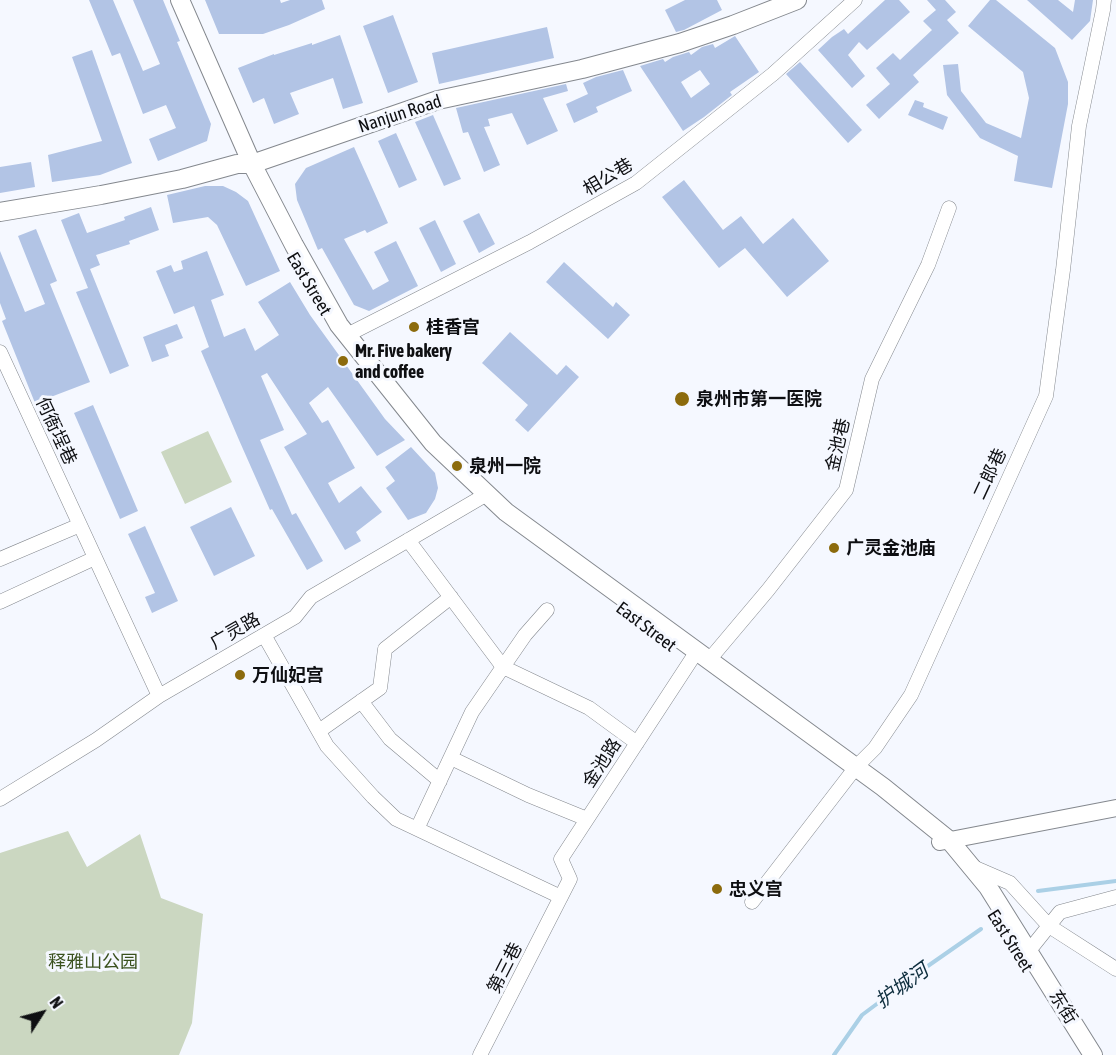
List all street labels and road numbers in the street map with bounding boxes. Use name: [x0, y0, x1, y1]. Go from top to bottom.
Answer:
street label: Nanjun Road: [356, 90, 444, 138]
street label: 相公巷: [579, 154, 637, 200]
street label: East Street: [282, 249, 336, 319]
street label: 何衙埕巷: [31, 394, 81, 468]
street label: 金池巷: [821, 416, 855, 474]
street label: 二郎巷: [969, 445, 1011, 503]
street label: East Street: [612, 597, 680, 657]
street label: 广灵路: [206, 608, 264, 654]
street label: 金池路: [578, 734, 626, 792]
street label: East Street: [982, 906, 1038, 976]
street label: 第三巷: [483, 939, 527, 997]
street label: 东街: [1044, 986, 1082, 1028]

